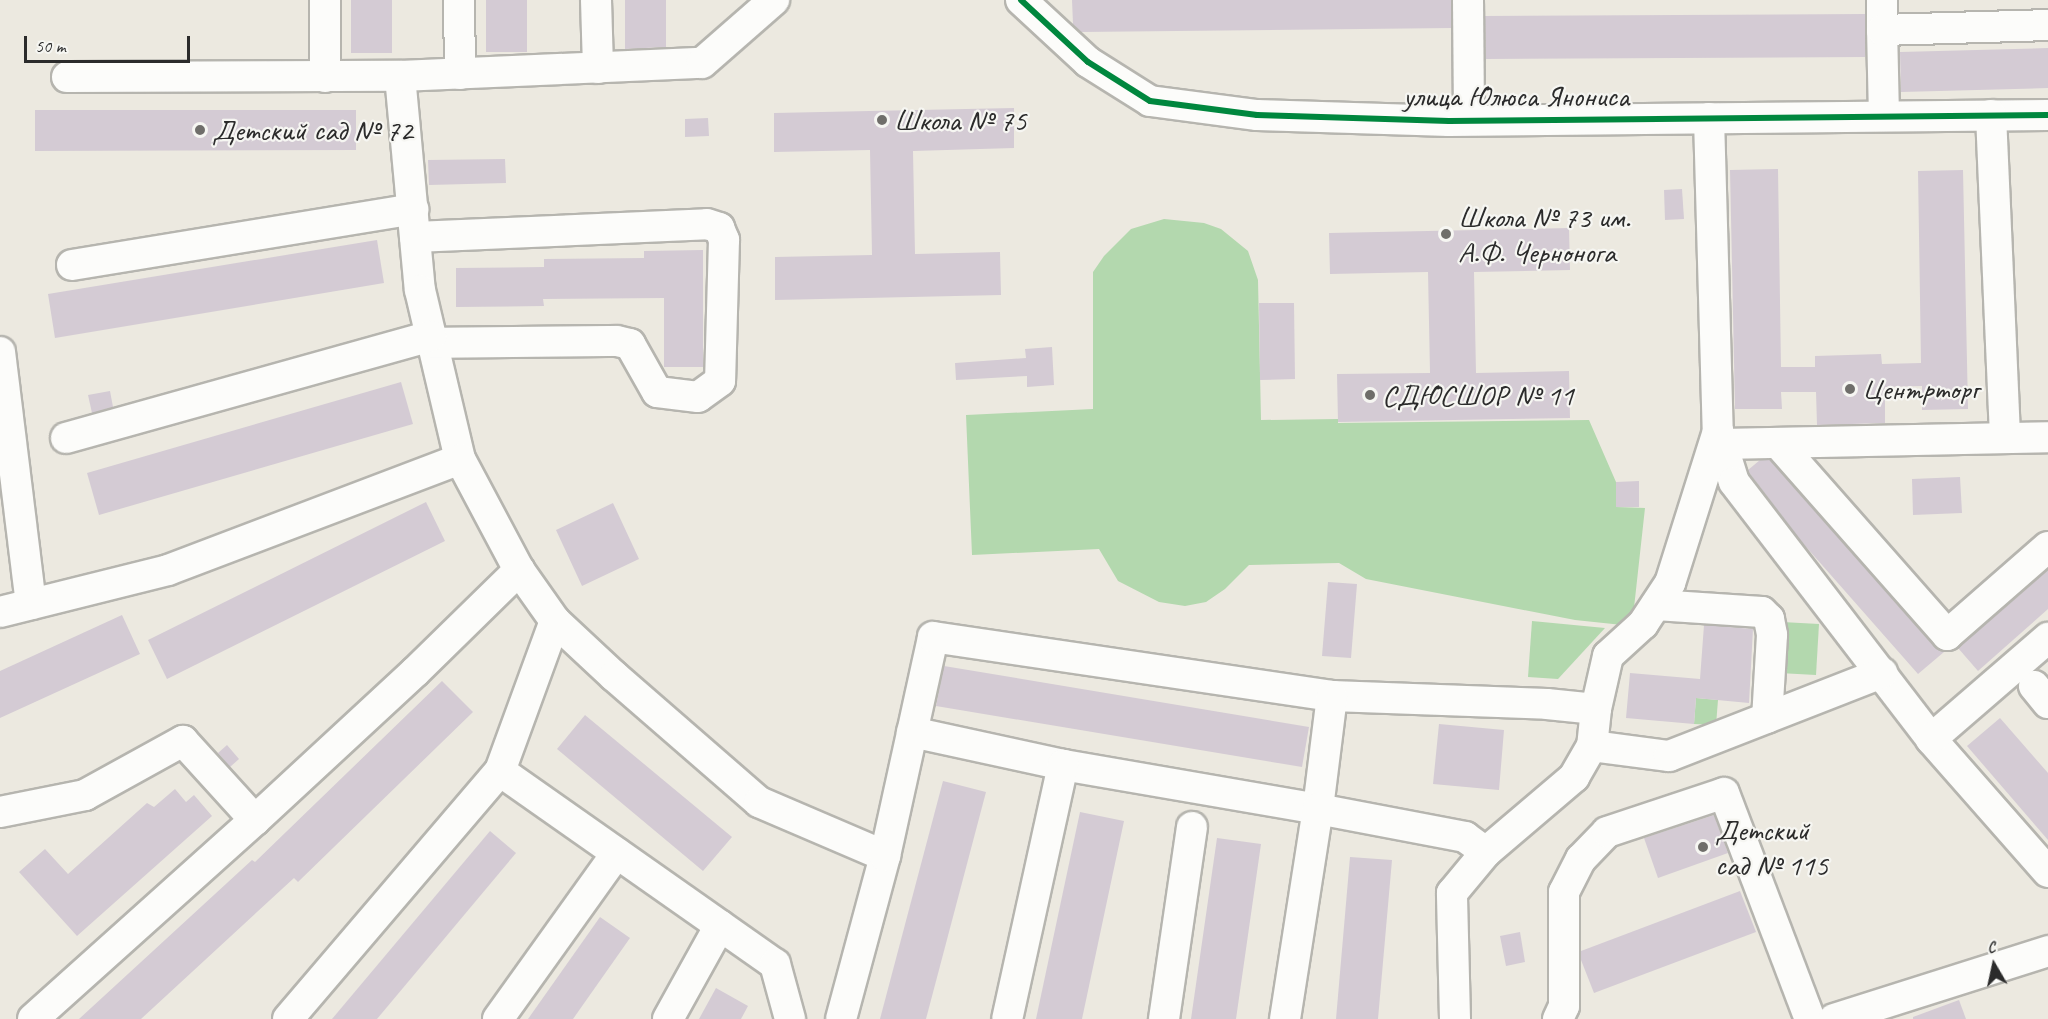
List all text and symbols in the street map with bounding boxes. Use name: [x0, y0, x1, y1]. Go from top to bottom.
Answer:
scale bar: [27, 24, 194, 62]
text: 50 m: [35, 35, 66, 57]
street label: улица Юлюса Янониса: [1401, 78, 1631, 114]
place label: Школа № 75: [894, 102, 1026, 138]
place label: Детский сад № 72: [212, 112, 413, 148]
marker: Школа № 75: [875, 113, 889, 127]
marker: Детский сад № 72: [193, 123, 207, 137]
place label: Школа № 73 им. А.Ф. Чернонога: [1458, 199, 1630, 270]
marker: Школа № 73 им. А.Ф. Чернонога: [1439, 227, 1453, 241]
place label: Центрторг: [1862, 371, 1978, 407]
place label: СДЮСШОР № 11: [1382, 377, 1574, 413]
marker: Центрторг: [1843, 382, 1857, 396]
marker: СДЮСШОР № 11: [1363, 388, 1377, 402]
place label: Детский сад № 115: [1715, 812, 1828, 882]
marker: Детский сад № 115: [1696, 840, 1710, 854]
north arrow: [1964, 935, 2024, 995]
text: С: [1986, 937, 1997, 958]

